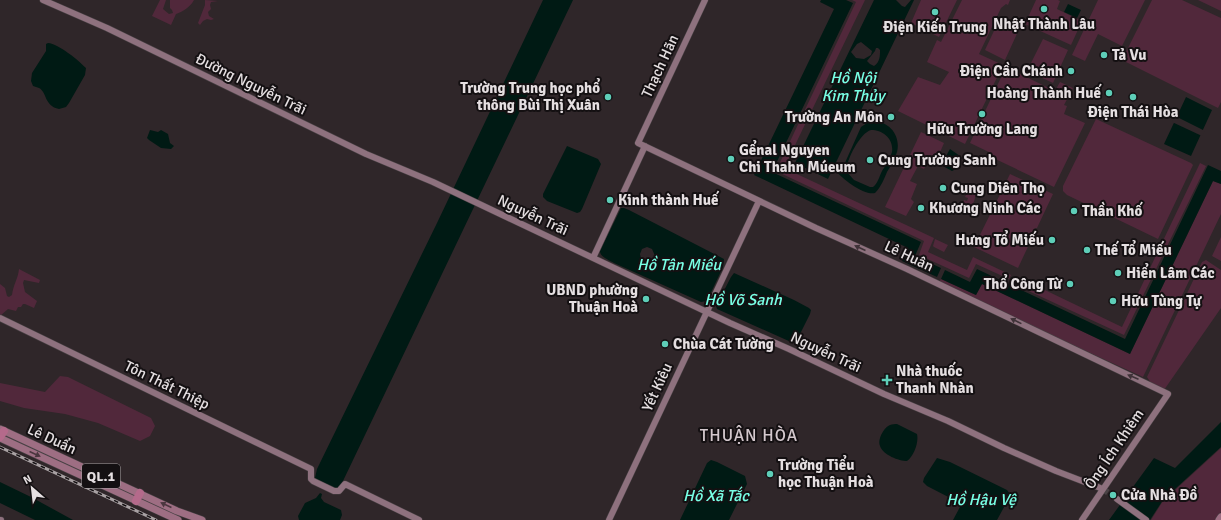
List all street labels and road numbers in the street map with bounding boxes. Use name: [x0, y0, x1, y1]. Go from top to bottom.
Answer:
street label: Thạch Hãn: [638, 32, 682, 100]
street label: Đường Nguyễn Trãi: [193, 48, 310, 119]
street label: Nguyễn Trãi: [495, 190, 572, 239]
street label: Lê Huân: [881, 237, 937, 275]
street label: Nguyễn Trãi: [788, 327, 865, 376]
street label: Tôn Thất Thiệp: [122, 357, 213, 413]
street label: Yết Kiêu: [638, 360, 676, 414]
street label: Ông Ích Khiêm: [1080, 405, 1147, 493]
street label: Lê Duẩn: [25, 420, 79, 458]
road number: QL.1: [82, 464, 120, 488]

